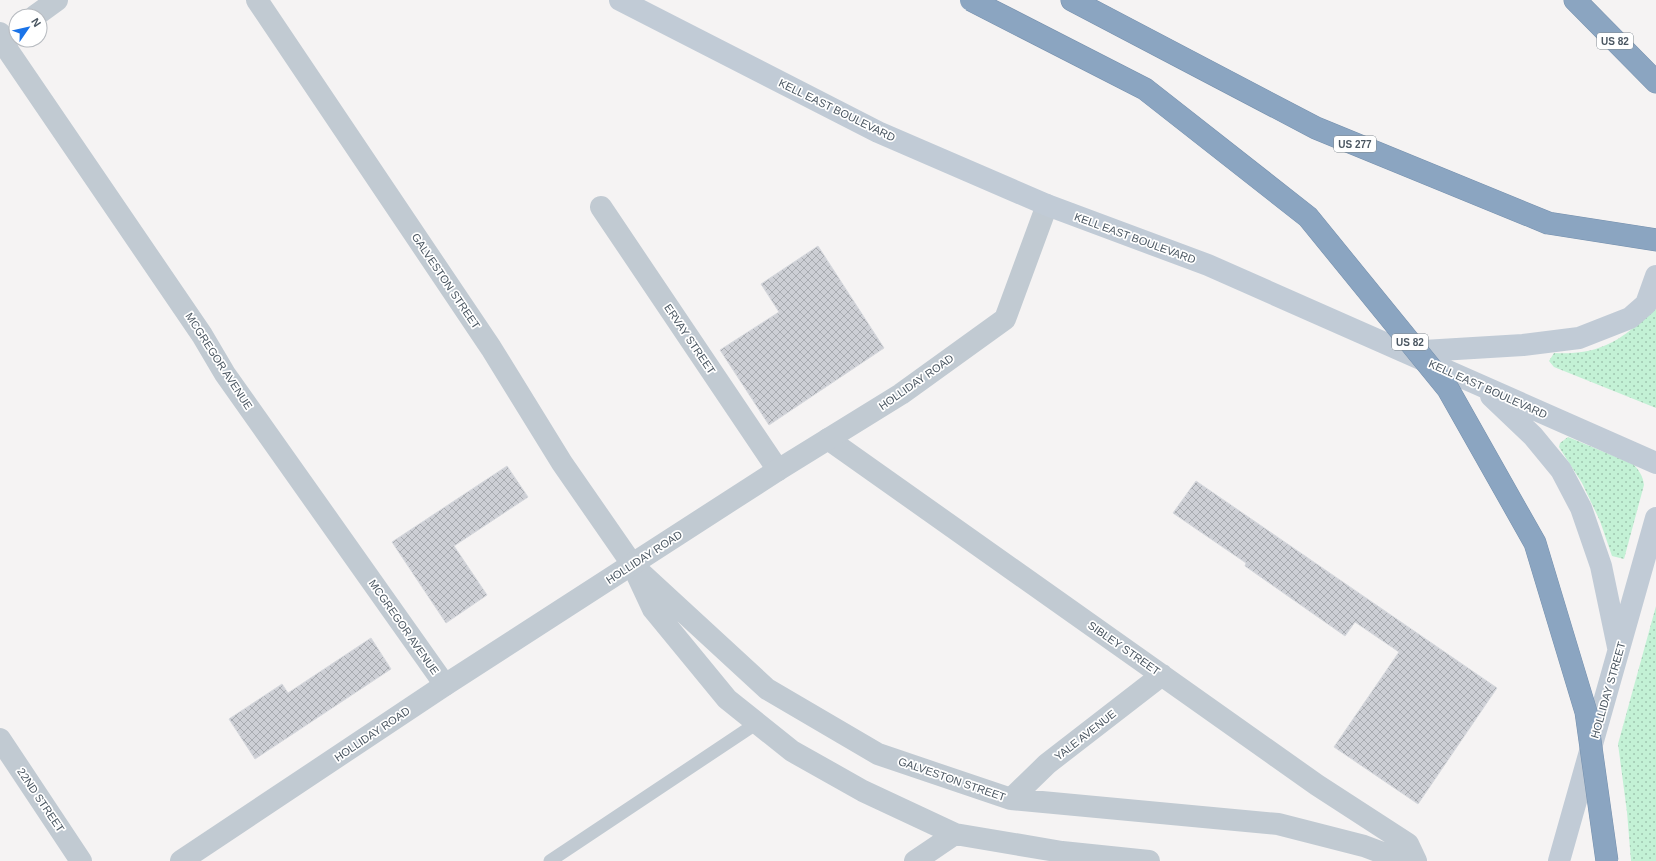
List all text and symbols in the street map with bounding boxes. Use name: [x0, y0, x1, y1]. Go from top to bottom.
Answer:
north arrow: [8, 8, 48, 48]
text: N: [29, 16, 44, 29]
road number: US 82: [1597, 33, 1633, 49]
street label: KELL EAST BOULEVARD: [777, 77, 897, 144]
road number: US 277: [1334, 136, 1376, 152]
street label: KELL EAST BOULEVARD: [1073, 210, 1197, 266]
street label: GALVESTON STREET: [410, 231, 483, 331]
street label: ERVAY STREET: [662, 302, 718, 376]
street label: MCGREGOR AVENUE: [183, 310, 255, 412]
road number: US 82: [1392, 334, 1428, 350]
street label: HOLLIDAY ROAD: [876, 352, 956, 412]
street label: KELL EAST BOULEVARD: [1427, 357, 1549, 421]
street label: HOLLIDAY ROAD: [604, 528, 684, 586]
street label: MCGREGOR AVENUE: [367, 577, 441, 677]
street label: SIBLEY STREET: [1086, 619, 1162, 677]
street label: HOLLIDAY STREET: [1588, 640, 1628, 740]
street label: HOLLIDAY ROAD: [332, 704, 412, 764]
street label: YALE AVENUE: [1052, 707, 1118, 763]
street label: GALVESTON STREET: [897, 755, 1007, 803]
street label: 22ND STREET: [15, 766, 67, 834]

